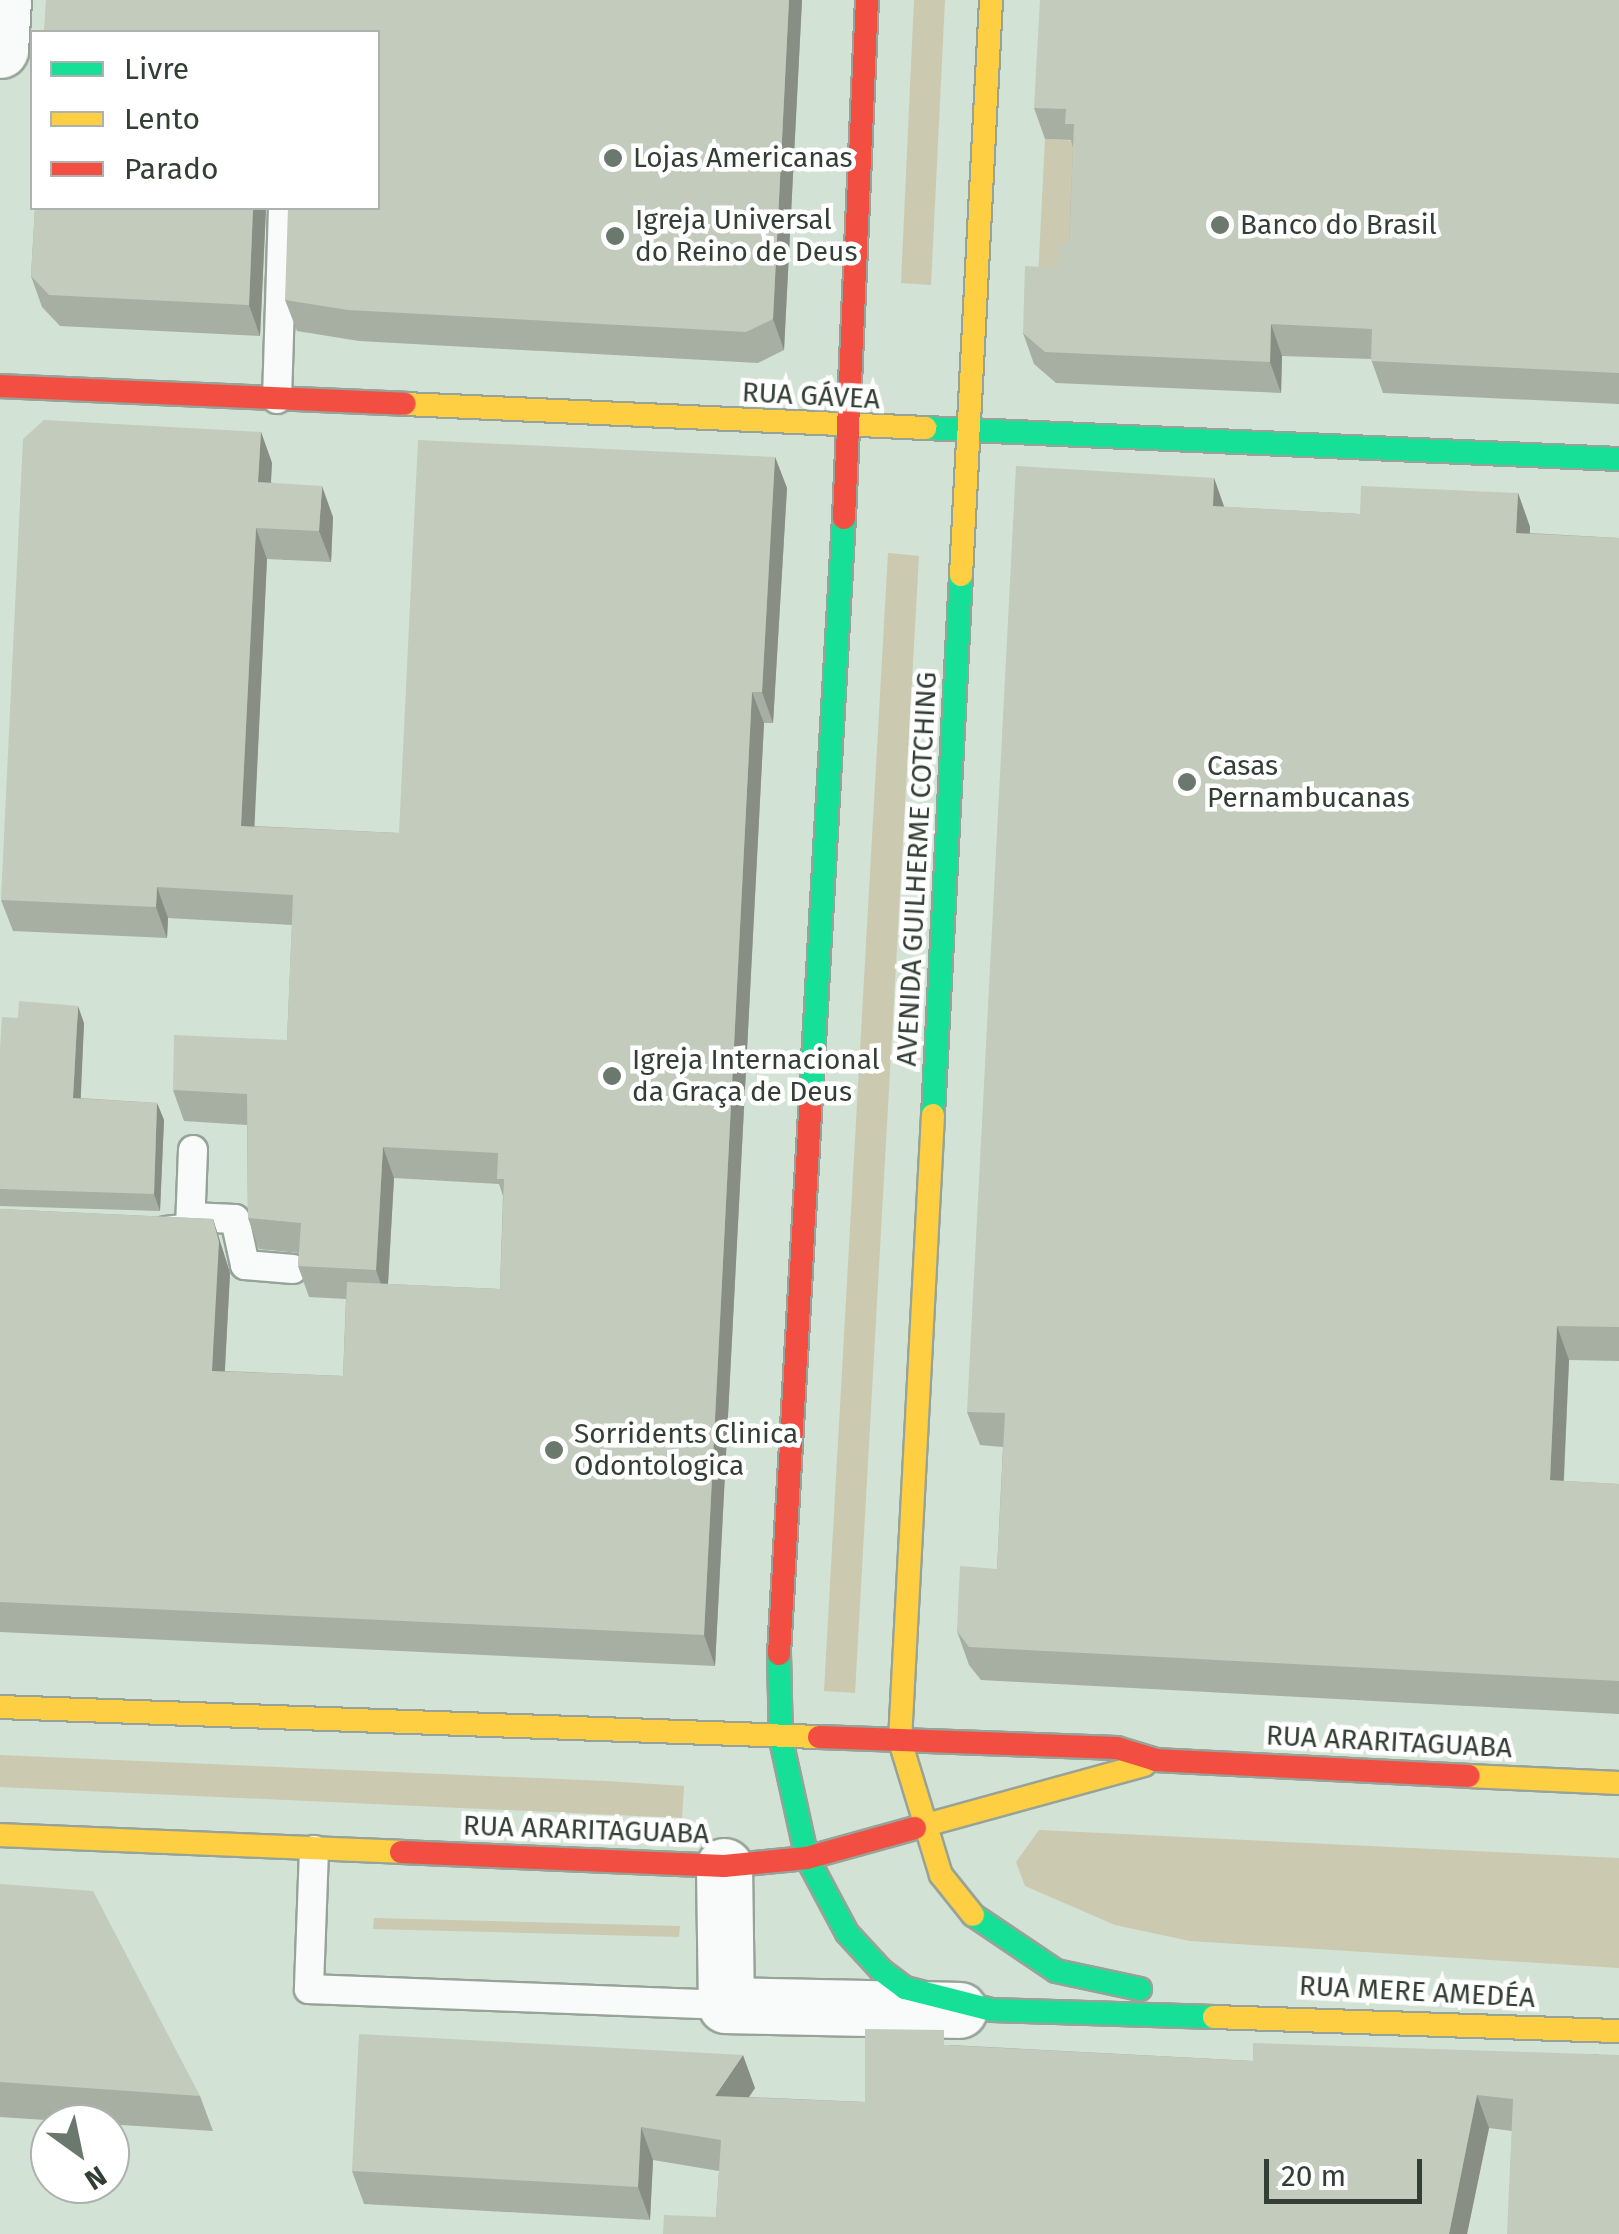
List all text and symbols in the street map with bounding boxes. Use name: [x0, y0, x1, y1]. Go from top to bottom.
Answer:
legend: [30, 30, 380, 210]
text: Livre: [124, 51, 189, 87]
text: Lento: [124, 101, 200, 137]
place label: Lojas Americanas: [633, 141, 853, 175]
marker: Lojas Americanas: [602, 147, 624, 169]
text: Parado: [124, 151, 218, 187]
place label: Igreja Universal do Reino de Deus: [635, 203, 857, 269]
place label: Banco do Brasil: [1240, 208, 1437, 242]
marker: Banco do Brasil: [1209, 214, 1231, 236]
marker: Igreja Universal do Reino de Deus: [604, 225, 626, 247]
street label: RUA GÁVEA: [741, 376, 881, 416]
street label: AVENIDA GUILHERME COTCHING: [890, 671, 944, 1067]
place label: Casas Pernambucanas: [1207, 749, 1410, 815]
marker: Casas Pernambucanas: [1176, 771, 1198, 793]
place label: Igreja Internacional da Graça de Deus: [632, 1043, 880, 1109]
marker: Igreja Internacional da Graça de Deus: [601, 1065, 623, 1087]
place label: Sorridents Clinica Odontologica: [574, 1417, 798, 1483]
marker: Sorridents Clinica Odontologica: [543, 1439, 565, 1461]
street label: RUA ARARITAGUABA: [1265, 1719, 1513, 1765]
street label: RUA ARARITAGUABA: [462, 1809, 710, 1851]
street label: RUA MERE AMEDÉA: [1298, 1969, 1536, 2015]
north arrow: [30, 2104, 130, 2204]
scale bar: [1269, 2139, 1426, 2201]
text: 20 m: [1281, 2158, 1346, 2194]
text: N: [79, 2159, 112, 2197]

